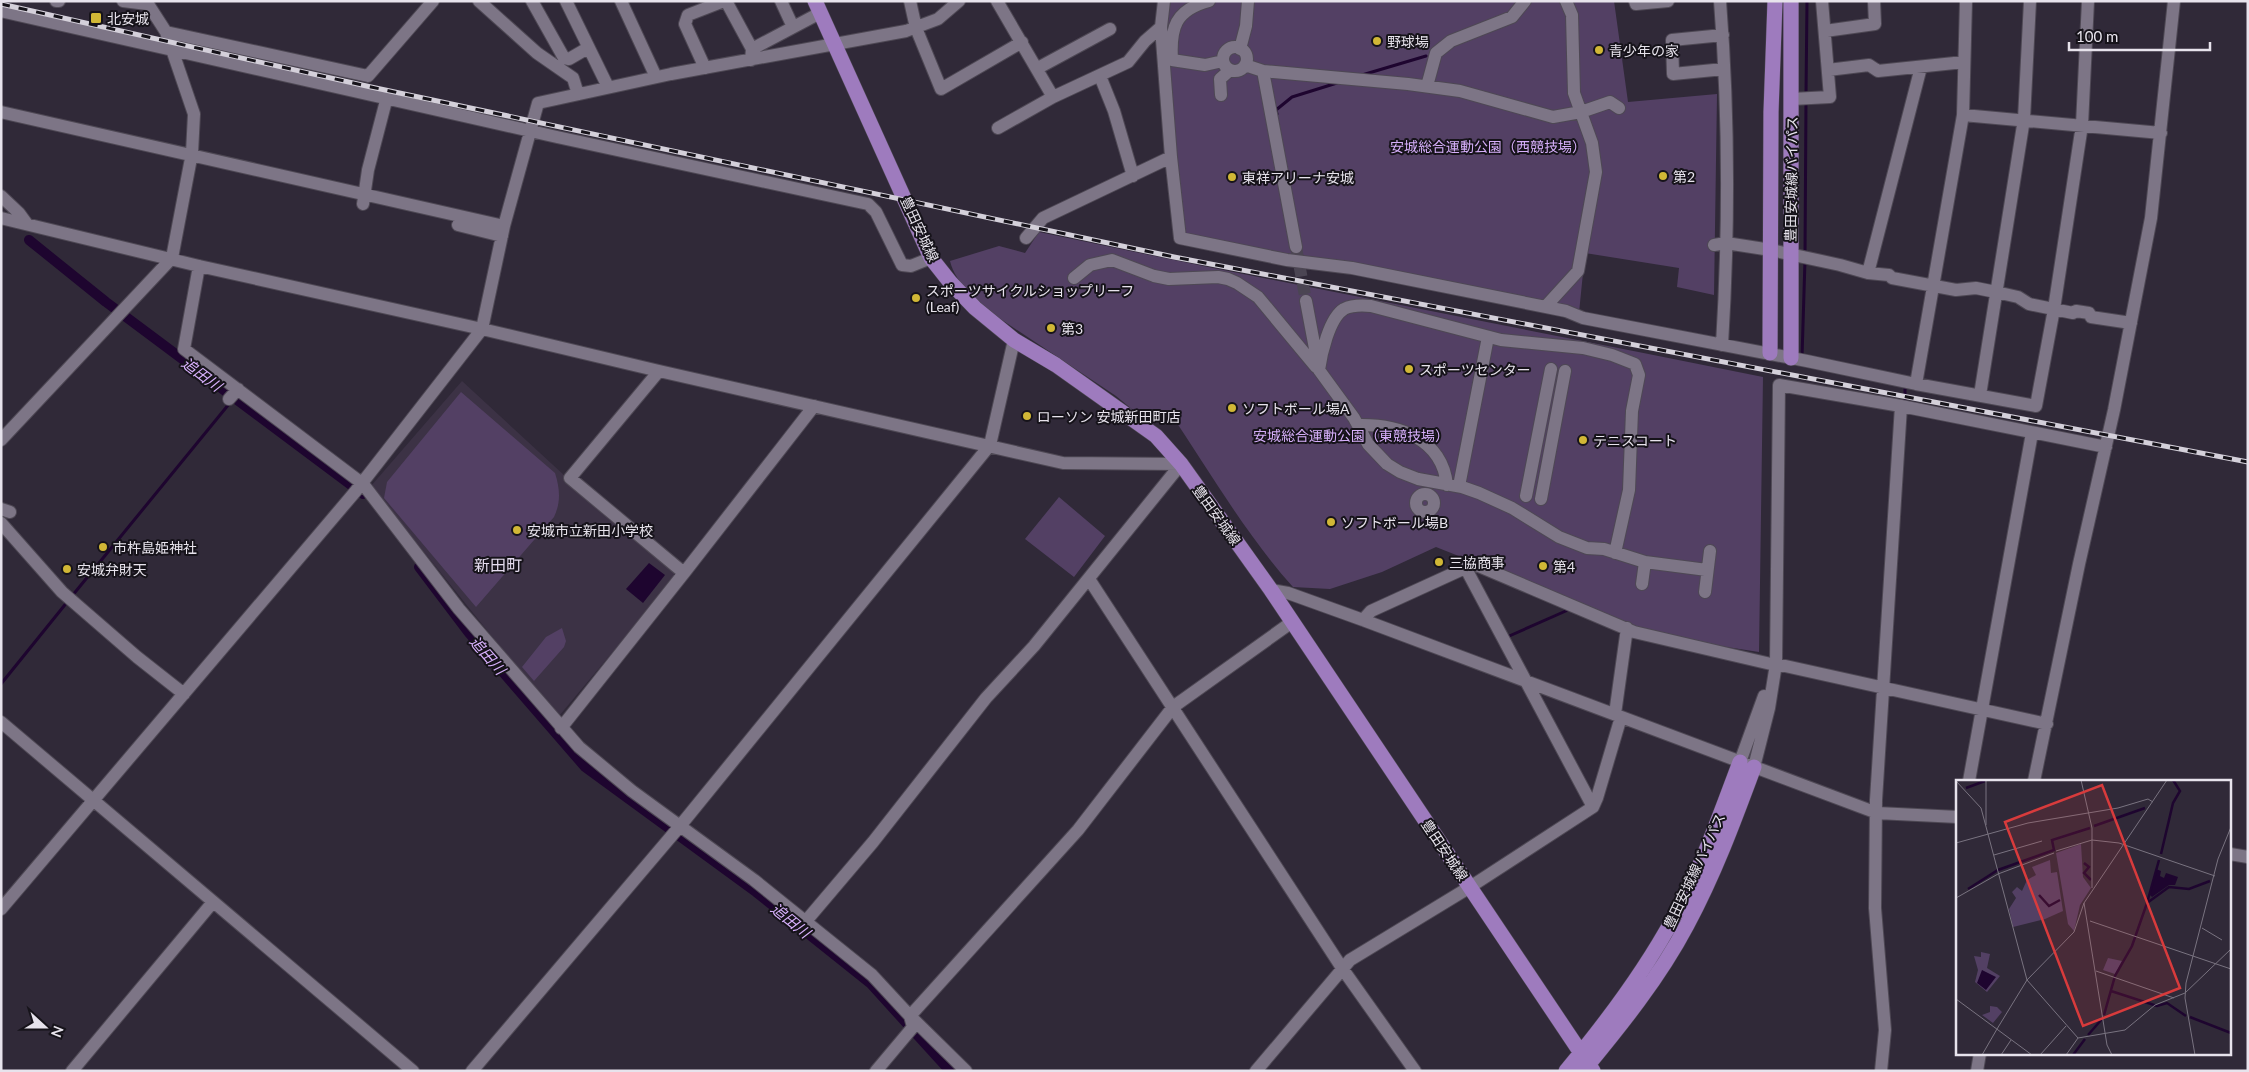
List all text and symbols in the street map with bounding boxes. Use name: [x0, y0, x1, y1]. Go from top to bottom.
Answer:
place label: 北安城: [107, 10, 149, 27]
marker: 北安城: [89, 11, 103, 25]
scale bar: [2069, 20, 2210, 52]
text: 100 m: [2076, 27, 2118, 45]
place label: 野球場: [1387, 33, 1429, 50]
marker: 野球場: [1371, 35, 1383, 47]
place label: 青少年の家: [1609, 42, 1679, 59]
marker: 青少年の家: [1593, 44, 1605, 56]
street label: 豊田安城線バイパス: [1781, 116, 1801, 242]
park label: 安城総合運動公園（西競技場）: [1390, 138, 1586, 155]
place label: 第2: [1673, 168, 1695, 185]
place label: 東祥アリーナ安城: [1242, 169, 1354, 186]
marker: 第2: [1657, 170, 1669, 182]
marker: 東祥アリーナ安城: [1226, 171, 1238, 183]
street label: 豊田安城線: [898, 194, 942, 264]
place label: スポーツサイクルショップリーフ (Leaf): [926, 282, 1134, 315]
marker: スポーツサイクルショップリーフ (Leaf): [910, 292, 922, 304]
place label: 第3: [1061, 320, 1083, 337]
marker: 第3: [1045, 322, 1057, 334]
water label: 追田川: [179, 353, 227, 396]
place label: スポーツセンター: [1419, 361, 1531, 378]
marker: スポーツセンター: [1403, 363, 1415, 375]
place label: ソフトボール場A: [1242, 400, 1350, 417]
marker: ソフトボール場A: [1226, 402, 1238, 414]
place label: ローソン 安城新田町店: [1037, 408, 1181, 425]
marker: ローソン 安城新田町店: [1021, 410, 1033, 422]
park label: 安城総合運動公園（東競技場）: [1253, 427, 1449, 444]
place label: テニスコート: [1593, 432, 1677, 449]
marker: テニスコート: [1577, 434, 1589, 446]
street label: 豊田安城線: [1190, 482, 1244, 548]
place label: ソフトボール場B: [1341, 514, 1448, 531]
marker: ソフトボール場B: [1325, 516, 1337, 528]
place label: 安城市立新田小学校: [527, 522, 653, 539]
marker: 安城市立新田小学校: [511, 524, 523, 536]
place label: 市杵島姫神社: [113, 539, 197, 556]
marker: 市杵島姫神社: [97, 541, 109, 553]
place label: 三協商事: [1449, 554, 1505, 571]
district label: 新田町: [474, 555, 522, 574]
marker: 三協商事: [1433, 556, 1445, 568]
place label: 第4: [1553, 558, 1575, 575]
marker: 第4: [1537, 560, 1549, 572]
place label: 安城弁財天: [77, 561, 147, 578]
marker: 安城弁財天: [61, 563, 73, 575]
water label: 追田川: [466, 632, 511, 679]
inset map: [1956, 780, 2232, 1054]
street label: 豊田安城線バイパス: [1660, 810, 1728, 932]
street label: 豊田安城線: [1418, 816, 1472, 884]
water label: 追田川: [768, 899, 816, 942]
north arrow: [20, 1002, 70, 1052]
text: N: [48, 1024, 67, 1040]

